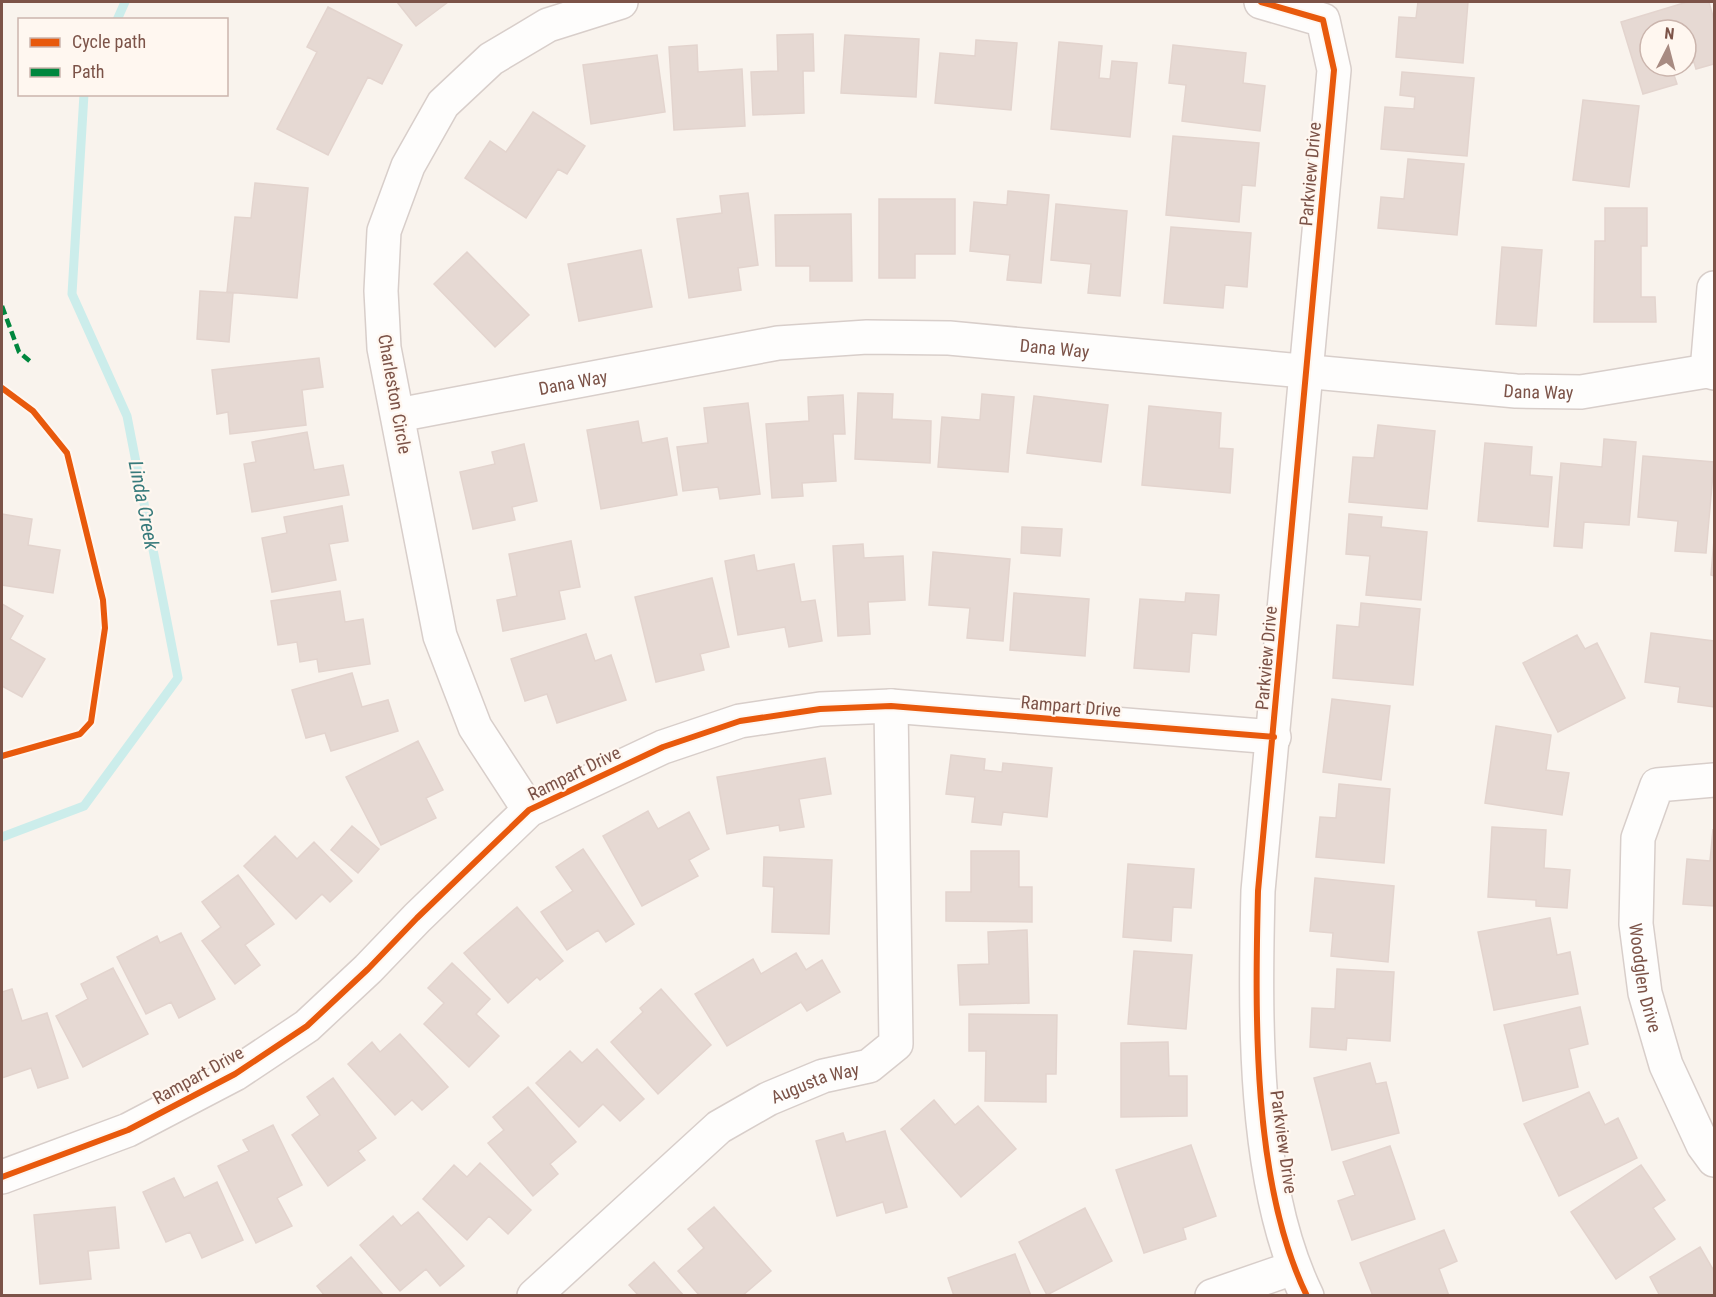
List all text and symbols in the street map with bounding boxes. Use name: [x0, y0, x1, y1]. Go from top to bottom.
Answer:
legend: [18, 18, 228, 96]
north arrow: [1638, 18, 1698, 78]
text: N: [1664, 24, 1675, 44]
text: Cycle path: [72, 31, 146, 52]
text: Path: [72, 61, 105, 82]
street label: Parkview Drive: [1295, 121, 1325, 227]
street label: Charleston Circle: [374, 332, 416, 456]
street label: Dana Way: [1019, 334, 1091, 362]
street label: Dana Way: [537, 365, 610, 399]
street label: Dana Way: [1503, 379, 1574, 402]
water label: Linda Creek: [124, 458, 165, 553]
street label: Parkview Drive: [1251, 605, 1281, 711]
street label: Rampart Drive: [1020, 691, 1122, 721]
street label: Rampart Drive: [524, 742, 624, 804]
street label: Woodglen Drive: [1625, 922, 1666, 1035]
street label: Rampart Drive: [149, 1041, 247, 1109]
street label: Augusta Way: [767, 1058, 861, 1107]
street label: Parkview Drive: [1266, 1089, 1302, 1195]

